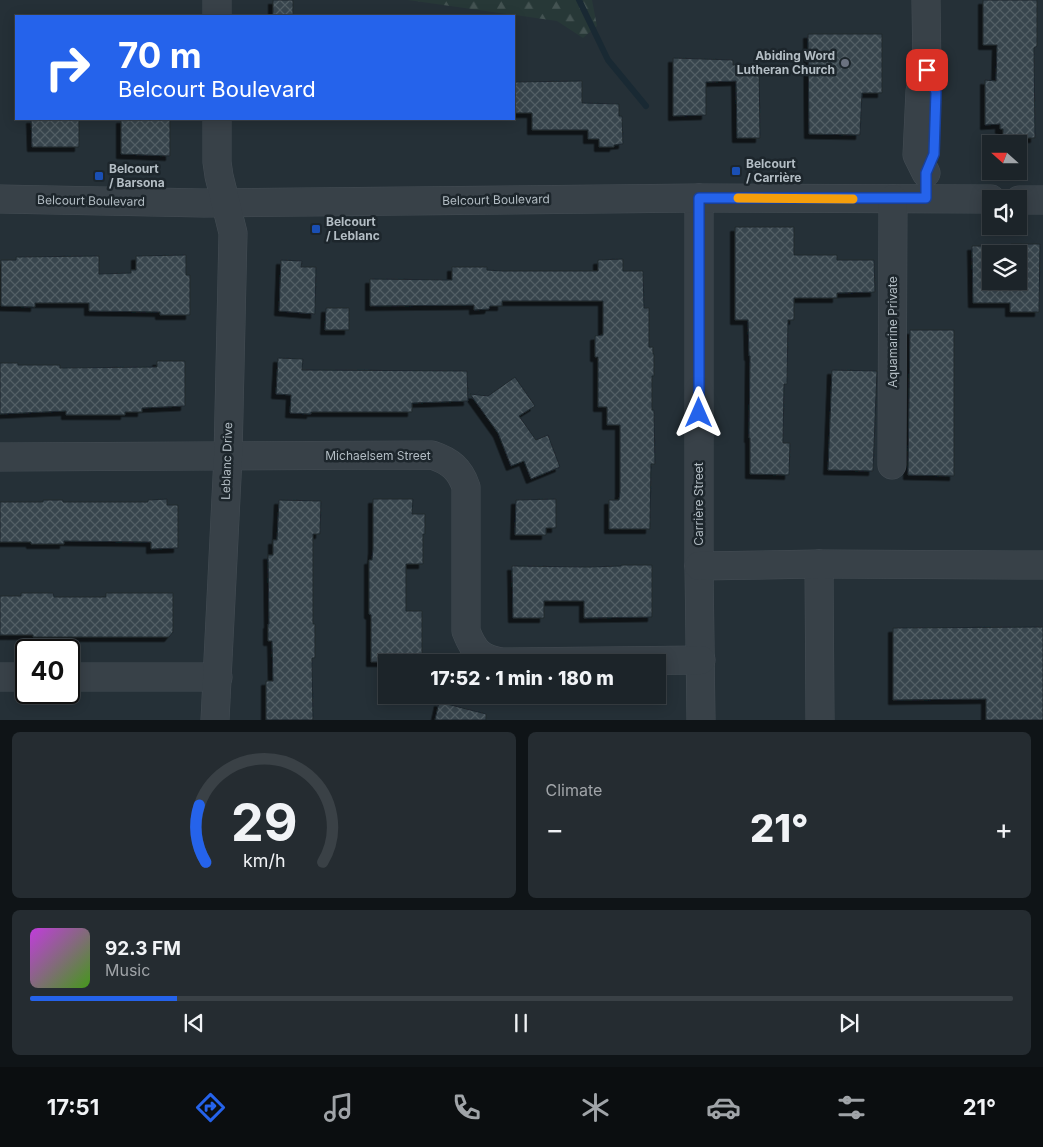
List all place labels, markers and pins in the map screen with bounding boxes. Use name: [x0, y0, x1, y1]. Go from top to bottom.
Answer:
place label: Abiding Word Lutheran Church: [737, 48, 835, 77]
pin: [906, 49, 948, 91]
marker: Abiding Word Lutheran Church: [839, 57, 851, 69]
place label: Belcourt / Carrière: [746, 156, 801, 185]
place label: Belcourt / Barsona: [109, 161, 165, 190]
marker: Belcourt / Carrière: [730, 165, 742, 177]
marker: Belcourt / Barsona: [93, 170, 105, 182]
place label: Belcourt / Leblanc: [326, 214, 380, 243]
marker: Belcourt / Leblanc: [310, 223, 322, 235]

